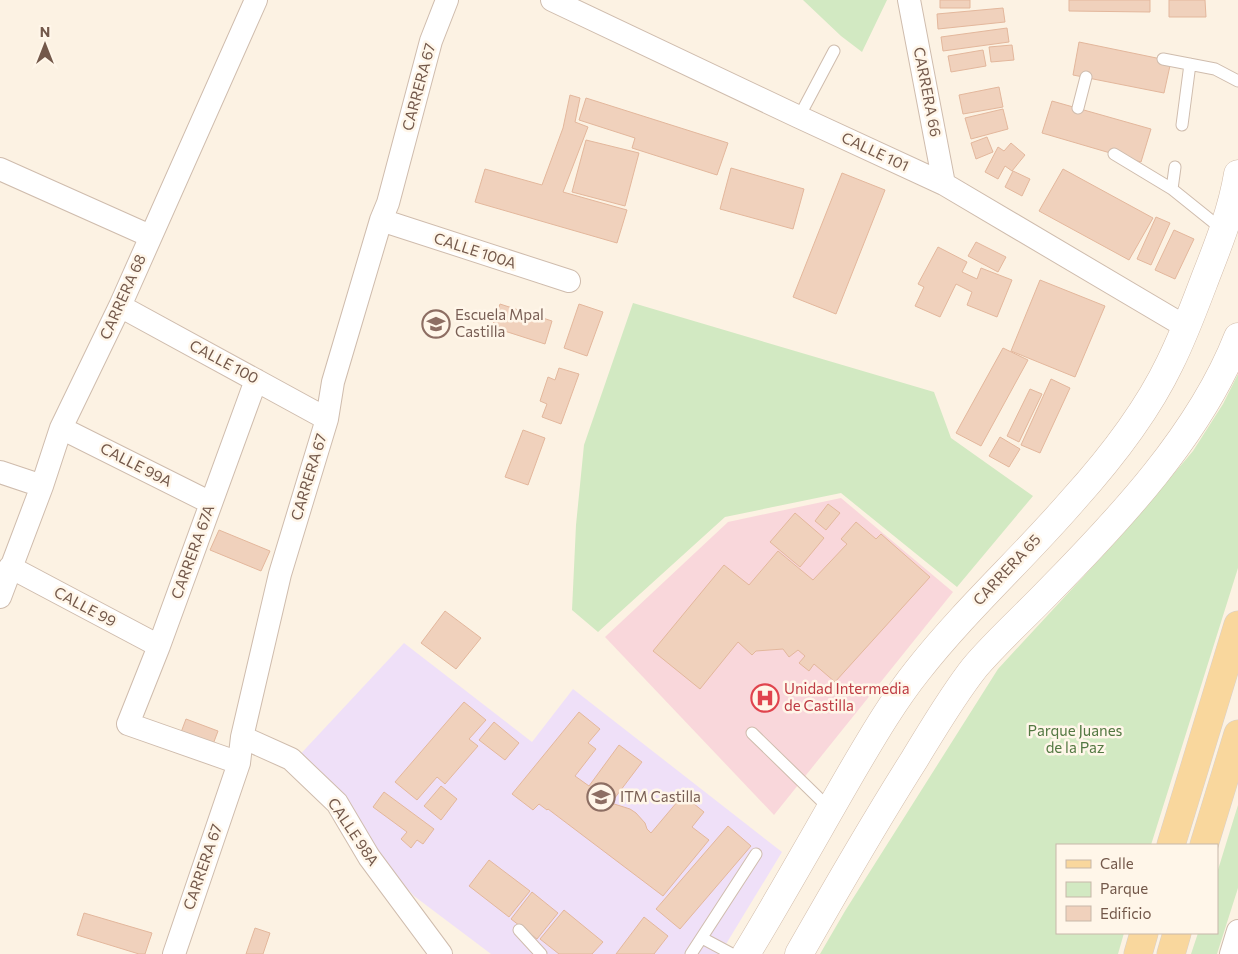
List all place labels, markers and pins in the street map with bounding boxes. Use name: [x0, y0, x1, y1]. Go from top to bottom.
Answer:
place label: Escuela Mpal Castilla: [455, 305, 544, 340]
school or university icon: Escuela Mpal Castilla: [421, 309, 451, 339]
place label: Unidad Intermedia de Castilla: [784, 679, 910, 714]
hospital icon: Unidad Intermedia de Castilla: [750, 683, 780, 713]
school or university icon: ITM Castilla: [586, 782, 616, 812]
place label: ITM Castilla: [620, 787, 701, 805]

